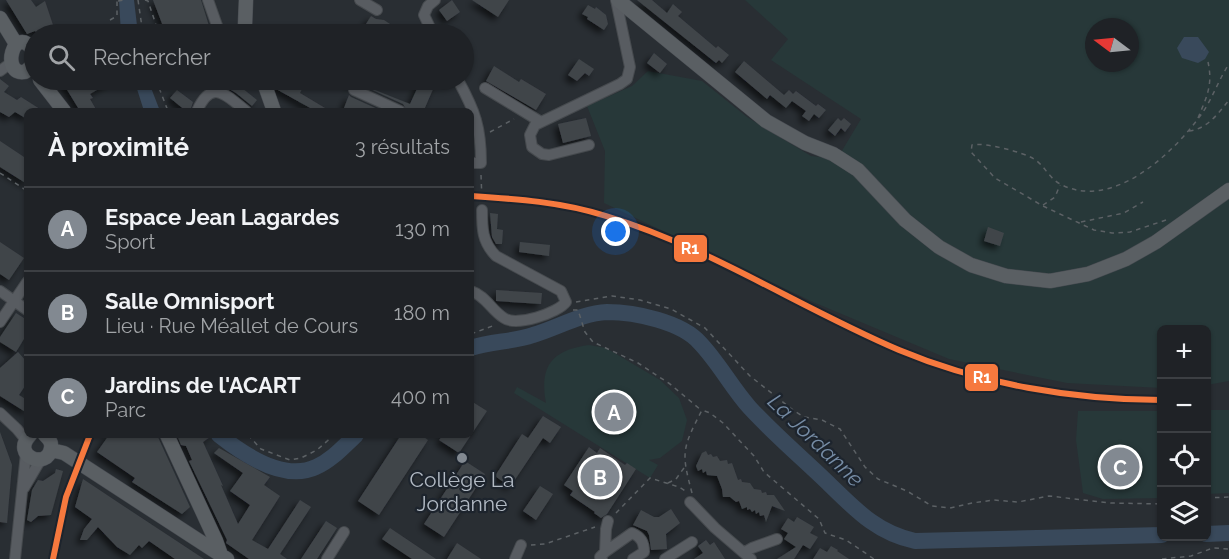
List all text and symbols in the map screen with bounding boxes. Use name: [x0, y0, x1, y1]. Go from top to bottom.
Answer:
north arrow: [1085, 18, 1139, 72]
search box: [24, 24, 474, 90]
icon: search: [45, 41, 78, 74]
text: Rechercher: [93, 44, 211, 70]
text: À proximité: [48, 132, 189, 162]
text: 3 résultats: [355, 135, 450, 159]
text: Espace Jean Lagardes: [105, 204, 339, 230]
text: A: [61, 217, 74, 241]
text: 130 m: [395, 217, 450, 241]
your location: [601, 217, 630, 246]
text: Sport: [105, 230, 155, 254]
line badge: R1: [673, 234, 708, 263]
text: R1: [681, 239, 699, 258]
text: Salle Omnisport: [105, 288, 274, 314]
text: B: [61, 301, 74, 325]
text: 180 m: [394, 301, 450, 325]
text: Lieu · Rue Méallet de Cours: [105, 314, 358, 338]
map controls: [1157, 325, 1211, 541]
button: +: [1157, 325, 1211, 379]
line badge: R1: [964, 363, 999, 392]
text: R1: [973, 368, 991, 387]
text: Jardins de l'ACART: [105, 372, 301, 398]
button: −: [1157, 379, 1211, 433]
text: C: [61, 385, 74, 409]
text: 400 m: [391, 385, 450, 409]
water label: La Jordanne: [763, 388, 869, 492]
pin: A: [594, 390, 634, 434]
text: Parc: [105, 398, 146, 422]
button: locate: [1157, 433, 1211, 487]
pin: C: [1100, 444, 1140, 490]
marker: Collège La Jordanne: [455, 451, 469, 465]
pin: B: [580, 454, 620, 500]
place label: Collège La Jordanne: [410, 467, 515, 516]
button: layers: [1157, 487, 1211, 541]

